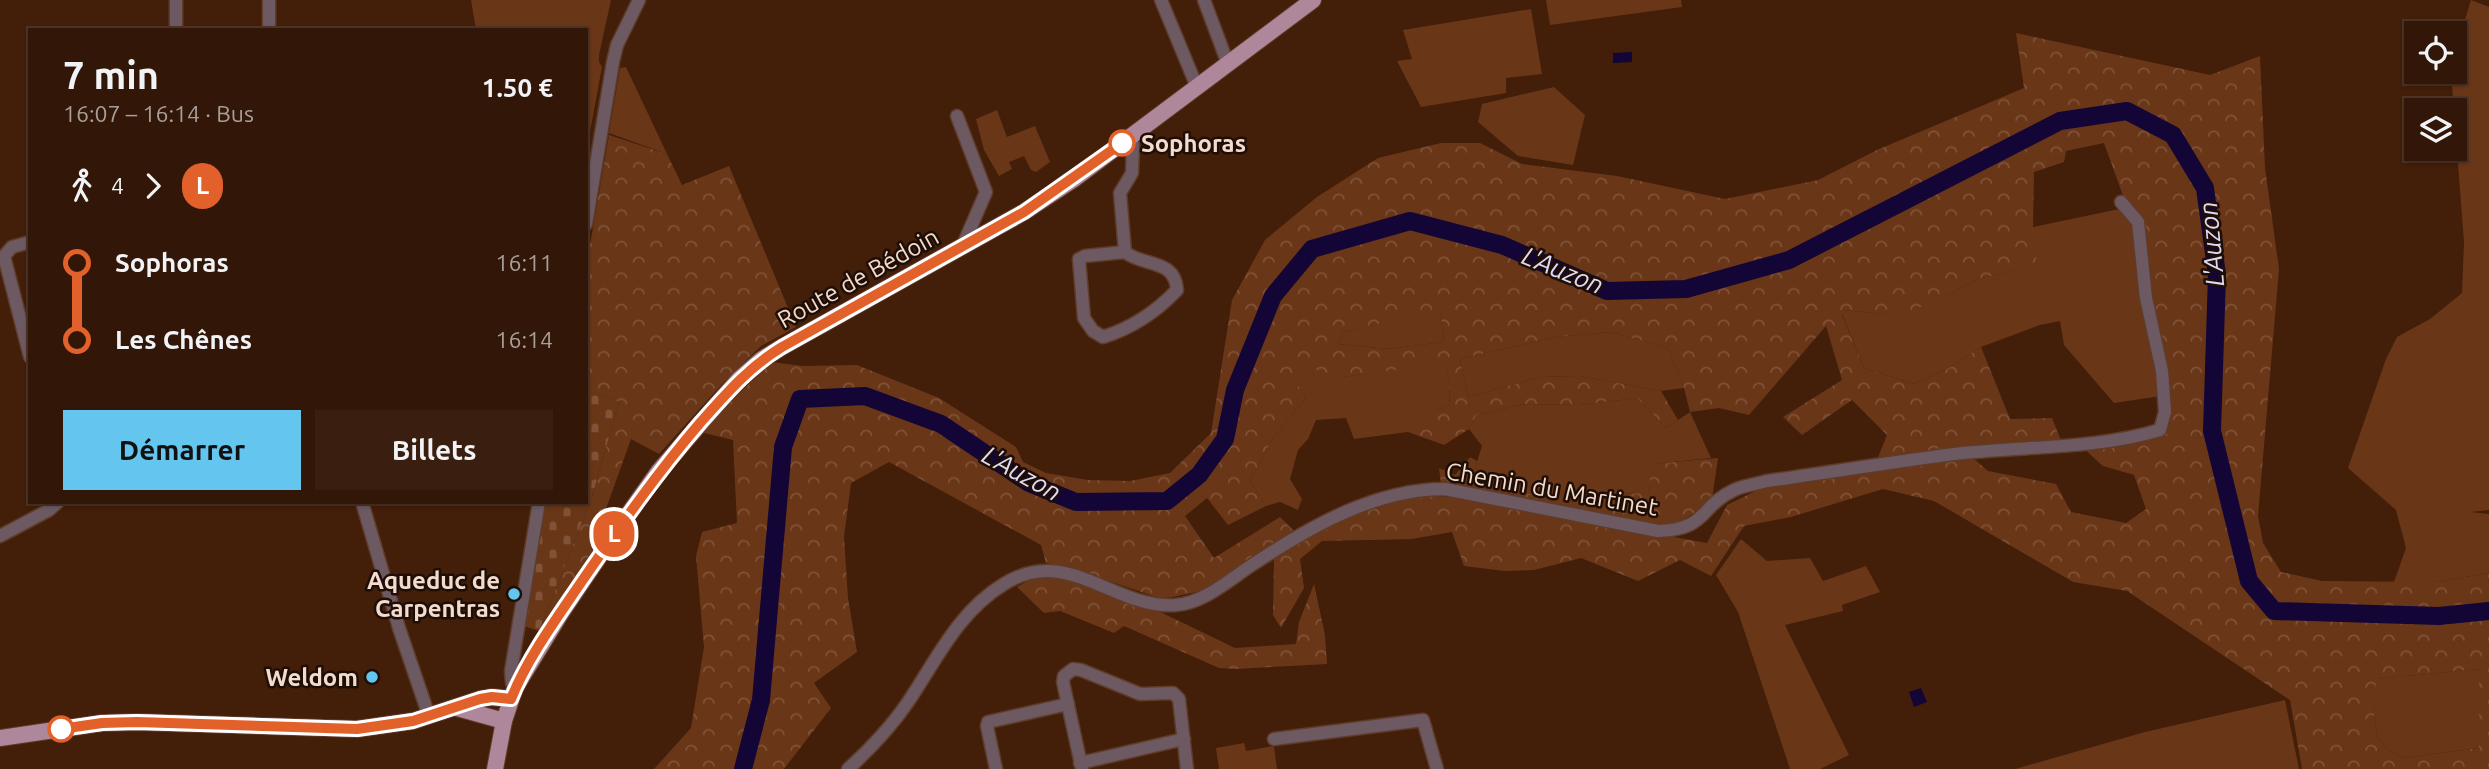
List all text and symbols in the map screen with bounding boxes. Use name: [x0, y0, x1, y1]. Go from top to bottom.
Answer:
map controls: [2404, 21, 2467, 161]
button: locate: [2404, 21, 2467, 84]
text: 7 min: [63, 54, 159, 96]
text: 1.50 €: [482, 73, 553, 102]
button: layers: [2404, 98, 2467, 161]
text: 16:07 – 16:14 · Bus: [63, 101, 254, 126]
marker: Sophoras: [1109, 130, 1135, 156]
place label: Sophoras: [1141, 130, 1246, 157]
icon: walk: [63, 167, 101, 205]
icon: forward: [134, 167, 172, 205]
text: L: [196, 172, 209, 199]
text: 4: [111, 173, 124, 198]
water label: L'Auzon: [2193, 200, 2229, 288]
street label: Route de Bédoin: [773, 223, 943, 333]
water label: L'Auzon: [1518, 241, 1608, 299]
text: Sophoras: [115, 248, 229, 277]
text: 16:11: [495, 250, 553, 275]
text: Les Chênes: [115, 325, 252, 354]
text: 16:14: [495, 327, 553, 352]
button: Démarrer: [63, 410, 301, 490]
button: Billets: [315, 410, 553, 490]
water label: L'Auzon: [978, 440, 1066, 506]
street label: Chemin du Martinet: [1444, 457, 1661, 521]
line badge: L: [591, 511, 637, 557]
text: L: [607, 520, 621, 547]
place label: Aqueduc de Carpentras: [367, 567, 500, 622]
marker: Aqueduc de Carpentras: [506, 586, 522, 602]
place label: Weldom: [265, 664, 358, 691]
marker: Weldom: [364, 669, 380, 685]
unlabelled marker: [48, 716, 74, 742]

